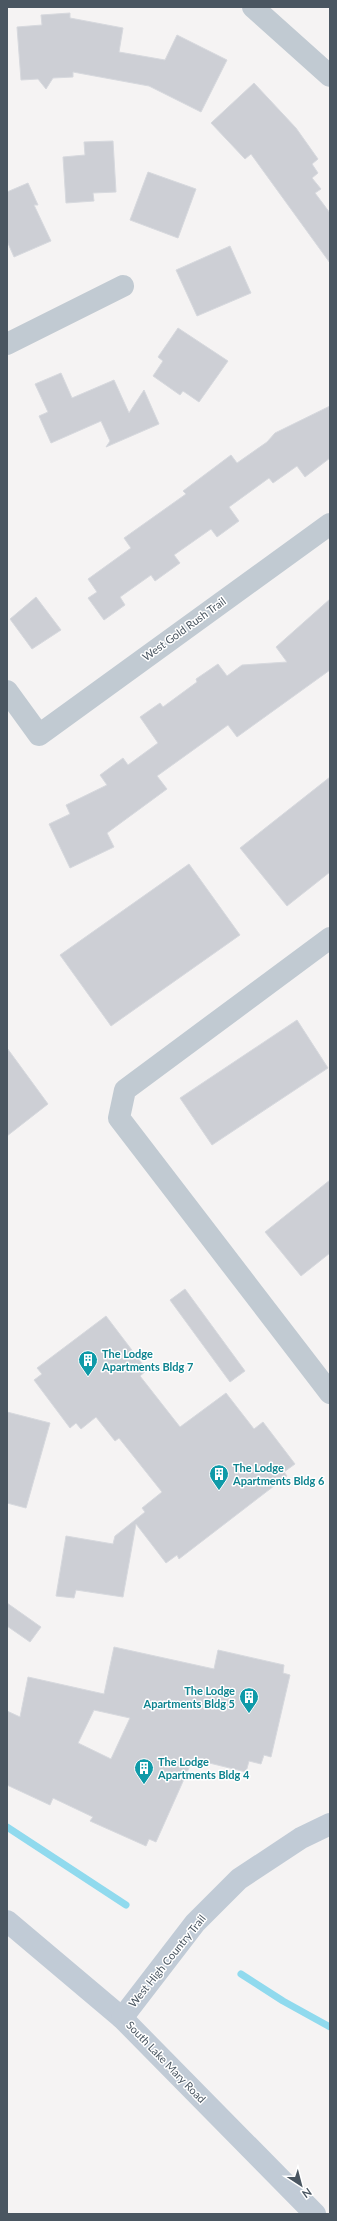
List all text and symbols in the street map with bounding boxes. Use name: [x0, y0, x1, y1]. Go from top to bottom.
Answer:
street label: West Gold Rush Trail: [139, 594, 228, 663]
place label: The Lodge Apartments Bldg 7: [101, 1347, 193, 1373]
building icon: The Lodge Apartments Bldg 7: [77, 1349, 99, 1377]
place label: The Lodge Apartments Bldg 6: [232, 1461, 325, 1487]
building icon: The Lodge Apartments Bldg 6: [208, 1463, 230, 1491]
place label: The Lodge Apartments Bldg 5: [143, 1684, 235, 1710]
building icon: The Lodge Apartments Bldg 5: [238, 1686, 260, 1714]
place label: The Lodge Apartments Bldg 4: [157, 1755, 250, 1781]
building icon: The Lodge Apartments Bldg 4: [133, 1757, 155, 1785]
street label: West High Country Trail: [125, 1912, 208, 2010]
street label: South Lake Mary Road: [124, 2018, 209, 2105]
north arrow: [281, 2165, 321, 2205]
text: N: [300, 2186, 314, 2201]

